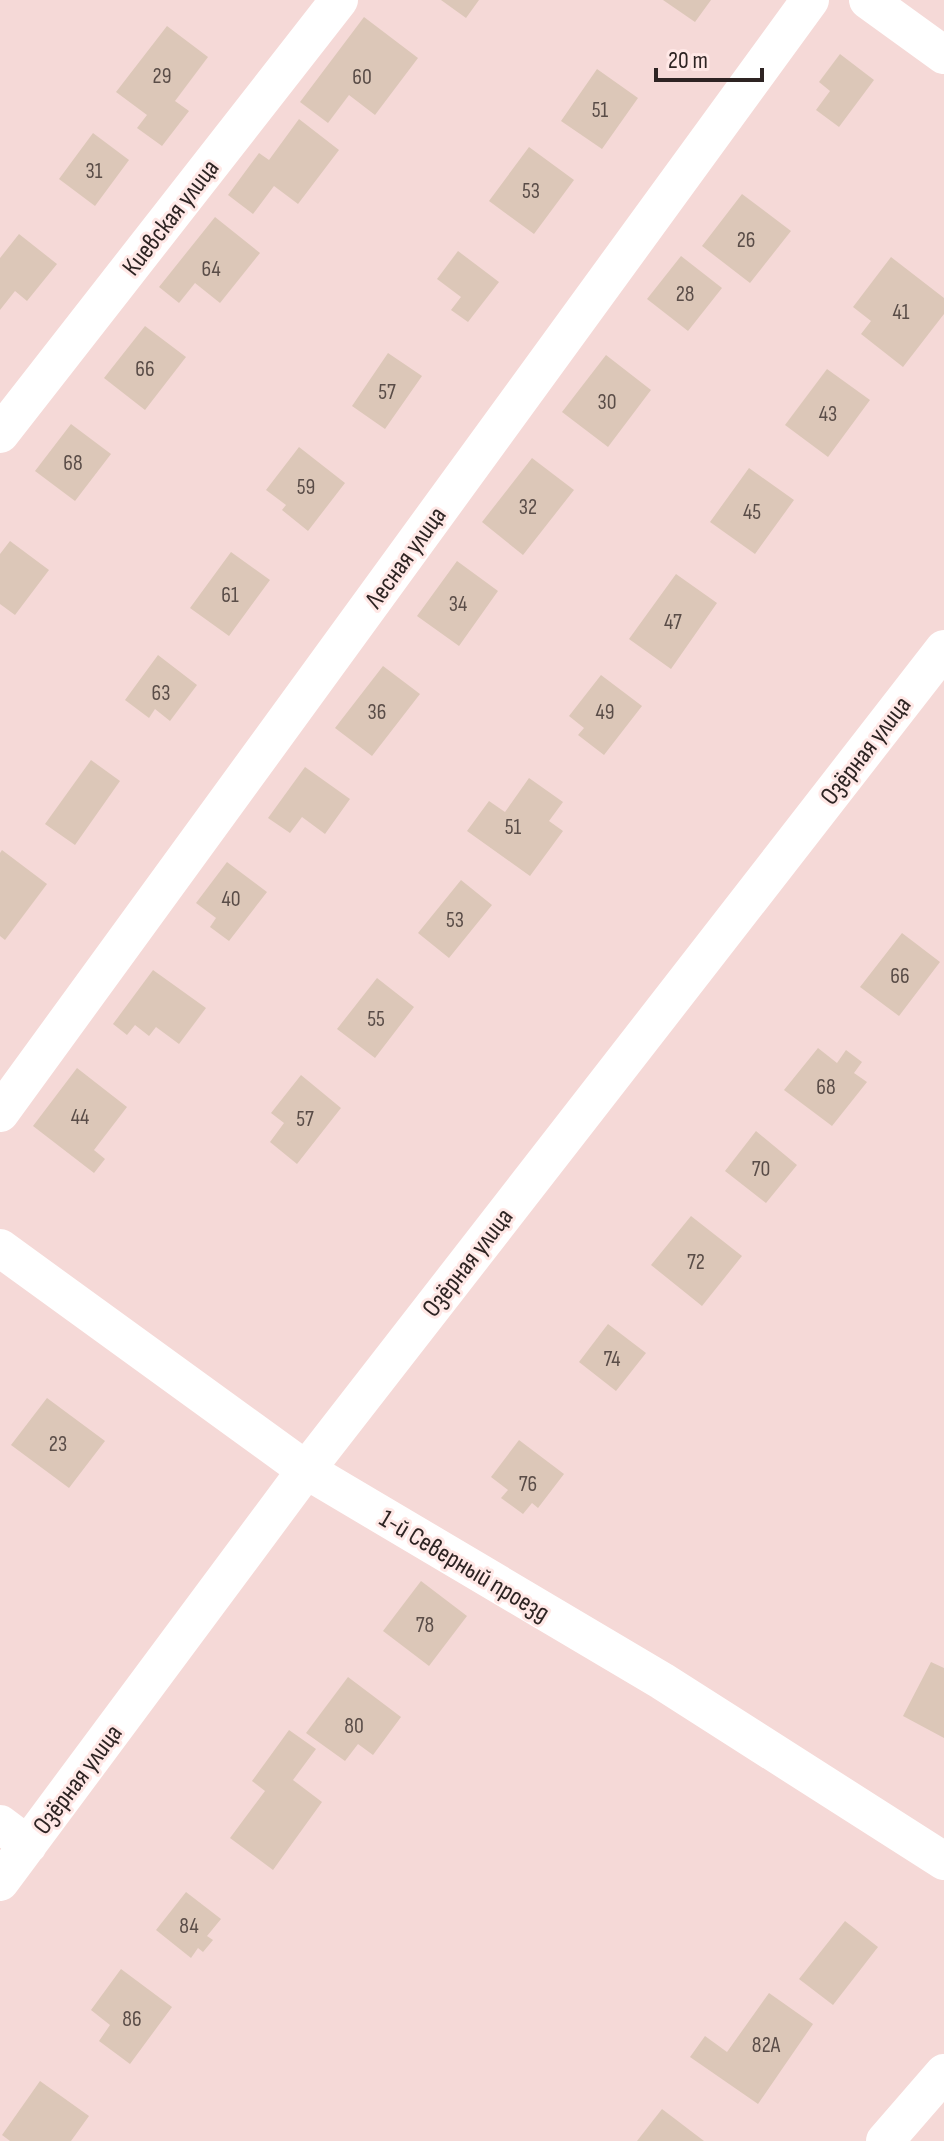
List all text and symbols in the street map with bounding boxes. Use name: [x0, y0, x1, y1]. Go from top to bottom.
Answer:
scale bar: [656, 32, 762, 82]
text: 20 m: [668, 46, 708, 75]
house number: 29: [153, 63, 171, 90]
house number: 60: [352, 64, 372, 91]
house number: 51: [592, 97, 609, 124]
street label: Киевская улица: [116, 154, 226, 282]
house number: 31: [86, 158, 103, 185]
house number: 53: [522, 178, 540, 205]
house number: 26: [737, 227, 755, 254]
house number: 64: [201, 256, 221, 283]
house number: 28: [676, 281, 694, 308]
house number: 41: [893, 299, 910, 326]
house number: 66: [135, 356, 155, 383]
house number: 57: [378, 379, 396, 406]
house number: 30: [597, 389, 617, 416]
house number: 43: [819, 401, 837, 428]
house number: 68: [63, 450, 83, 477]
house number: 59: [297, 474, 315, 501]
house number: 32: [519, 494, 537, 521]
house number: 45: [743, 499, 761, 526]
street label: Лесная улица: [358, 501, 453, 616]
house number: 61: [221, 582, 239, 609]
house number: 34: [449, 591, 467, 618]
house number: 47: [664, 609, 682, 636]
house number: 63: [152, 680, 170, 707]
street label: Озёрная улица: [814, 690, 918, 811]
house number: 36: [368, 699, 386, 726]
house number: 49: [596, 699, 615, 726]
house number: 51: [505, 814, 522, 841]
house number: 40: [221, 886, 241, 913]
house number: 53: [446, 907, 464, 934]
house number: 66: [890, 963, 910, 990]
house number: 55: [367, 1006, 385, 1033]
house number: 68: [816, 1074, 836, 1101]
house number: 44: [71, 1104, 89, 1131]
house number: 57: [296, 1106, 314, 1133]
house number: 70: [752, 1156, 770, 1183]
street label: Озёрная улица: [416, 1202, 520, 1323]
house number: 72: [687, 1249, 705, 1276]
house number: 74: [604, 1346, 620, 1373]
house number: 23: [49, 1431, 67, 1458]
house number: 76: [519, 1471, 537, 1498]
street label: 1-й Северный проезд: [374, 1503, 555, 1629]
house number: 78: [416, 1612, 434, 1639]
house number: 80: [344, 1713, 364, 1740]
street label: Озёрная улица: [27, 1719, 130, 1841]
house number: 84: [179, 1913, 199, 1940]
house number: 86: [122, 2006, 142, 2033]
house number: 82А: [752, 2032, 781, 2059]

